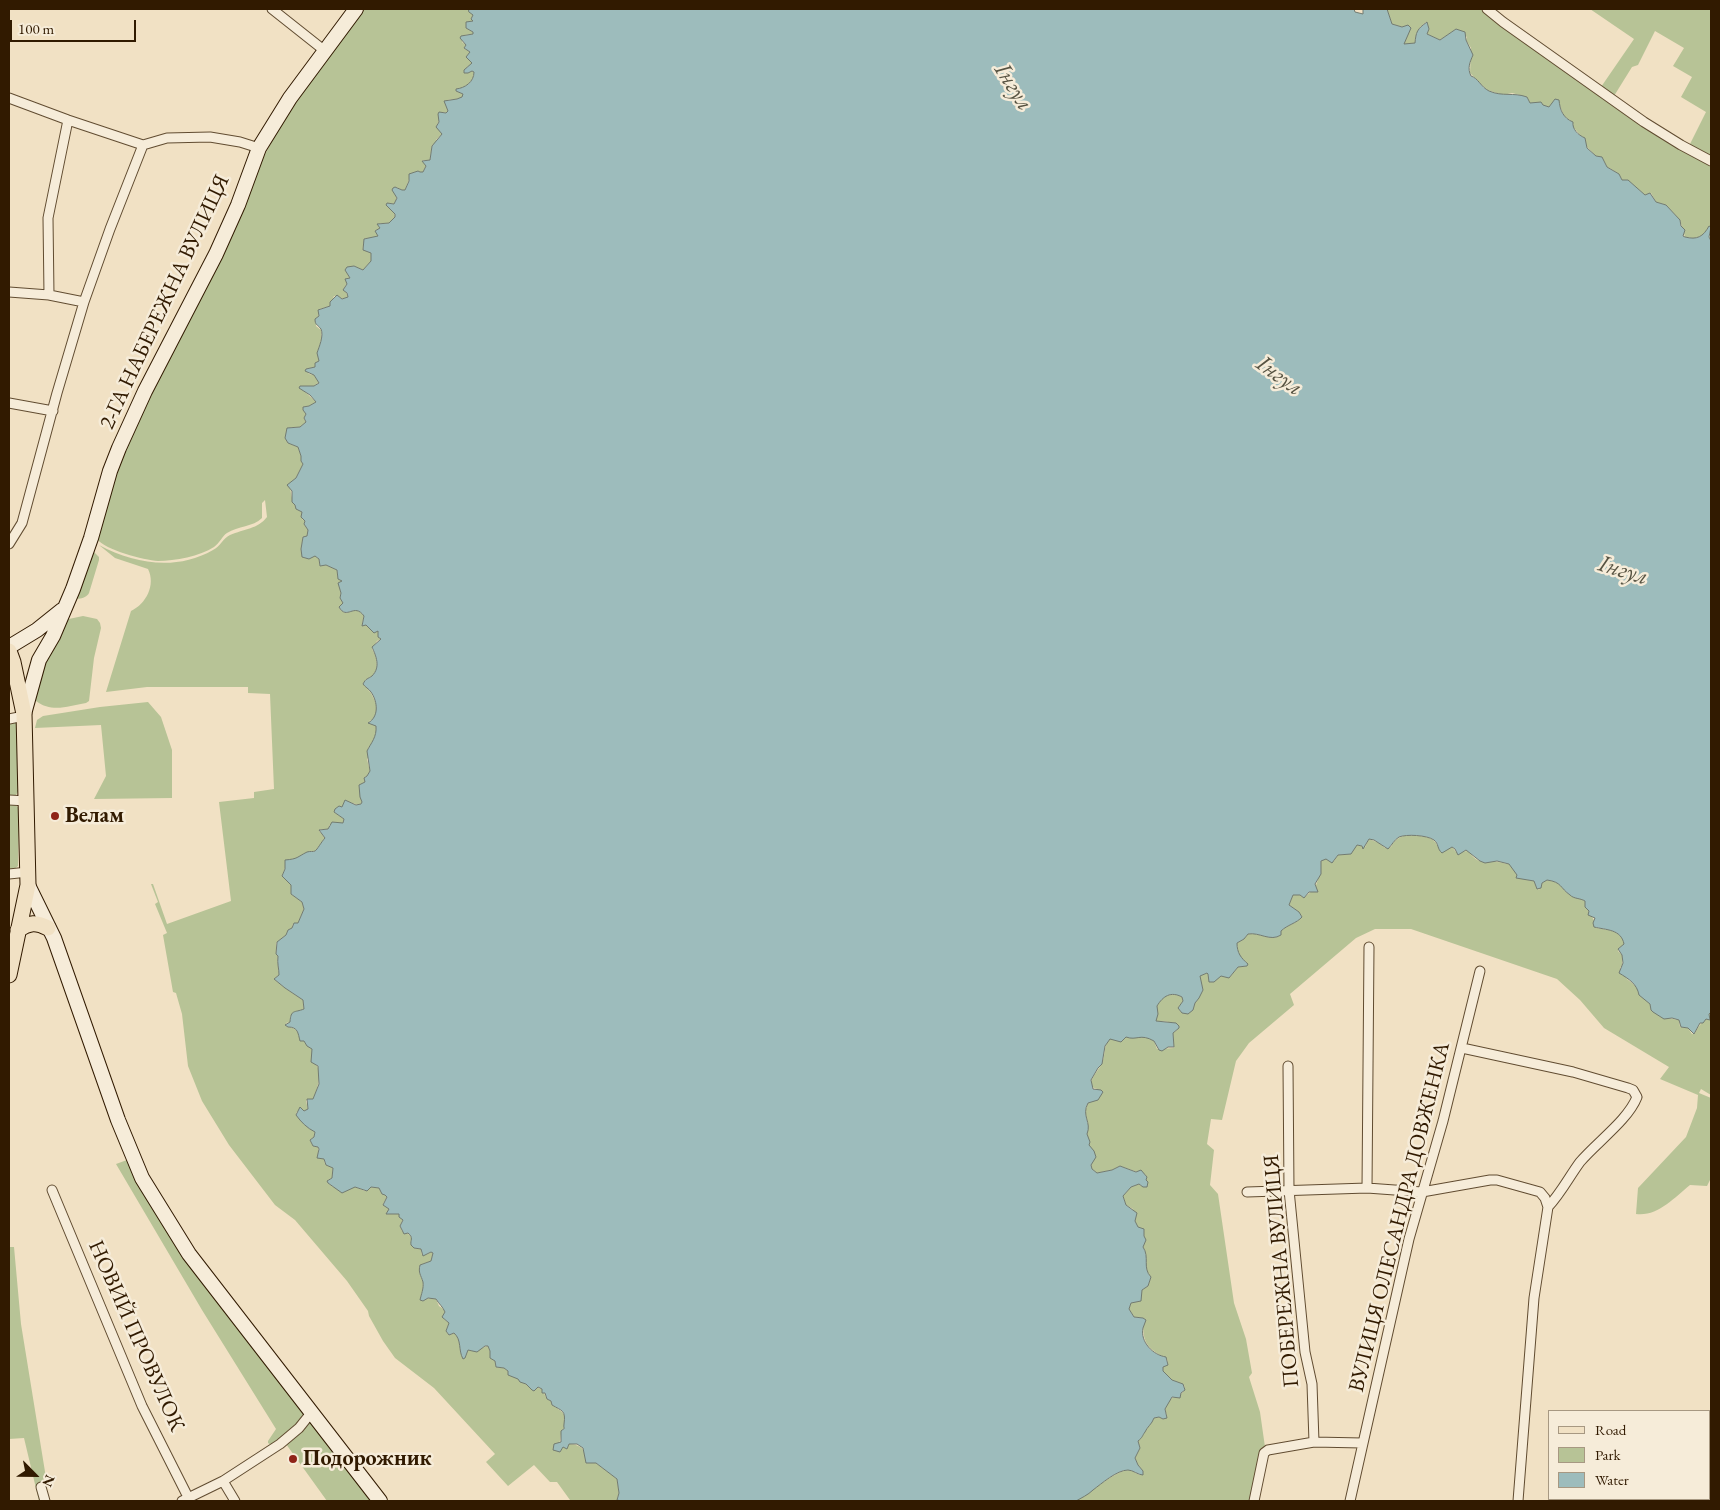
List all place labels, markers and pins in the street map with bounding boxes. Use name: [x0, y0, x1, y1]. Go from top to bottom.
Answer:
place label: Велам: [65, 803, 124, 829]
marker: Велам: [49, 810, 61, 822]
place label: Подорожник: [303, 1446, 432, 1472]
marker: Подорожник: [287, 1453, 299, 1465]

